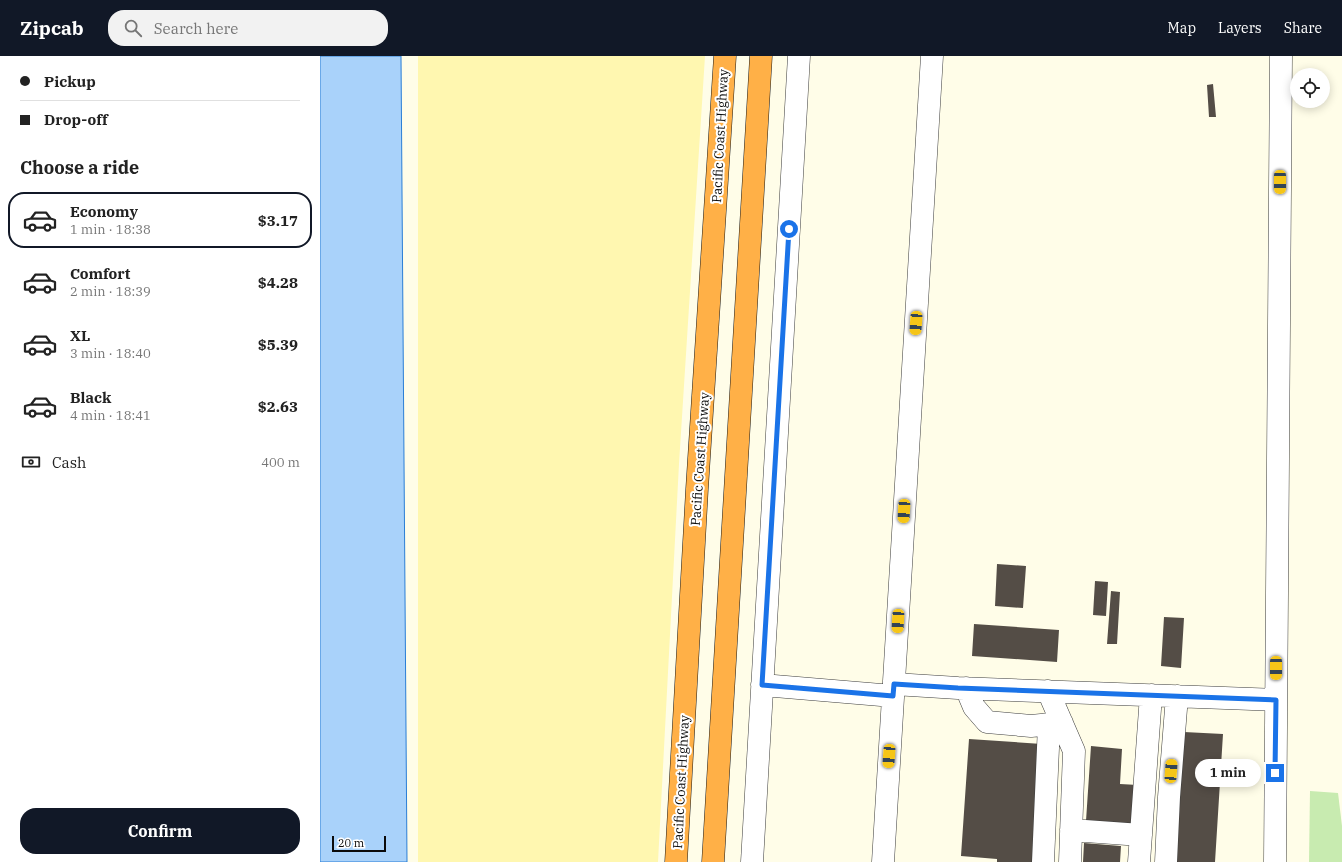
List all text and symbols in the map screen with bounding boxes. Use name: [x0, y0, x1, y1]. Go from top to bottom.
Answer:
search box: [108, 10, 388, 46]
text: Zipcab: [20, 16, 84, 40]
icon: search: [122, 17, 144, 39]
text: Search here: [154, 19, 238, 38]
text: Map: [1168, 19, 1196, 37]
text: Layers: [1218, 19, 1262, 37]
text: Share: [1284, 19, 1322, 37]
map controls: [1290, 68, 1330, 108]
button: locate: [1290, 68, 1330, 108]
street label: Pacific Coast Highway: [708, 69, 732, 203]
text: Pickup: [44, 72, 96, 91]
text: Drop-off: [44, 110, 108, 129]
text: Choose a ride: [20, 156, 139, 179]
car: [1274, 170, 1286, 194]
icon: car: [22, 202, 58, 238]
text: Economy: [70, 202, 138, 221]
text: $3.17: [258, 211, 298, 230]
route start: [780, 220, 798, 238]
text: 1 min · 18:38: [70, 221, 151, 238]
icon: car: [22, 264, 58, 300]
text: Comfort: [70, 264, 130, 283]
text: $4.28: [258, 273, 298, 292]
text: 2 min · 18:39: [70, 283, 151, 300]
car: [909, 311, 923, 335]
icon: car: [22, 326, 58, 362]
text: XL: [70, 326, 90, 345]
text: $5.39: [258, 335, 298, 354]
text: 3 min · 18:40: [70, 345, 151, 362]
icon: car: [22, 388, 58, 424]
text: Black: [70, 388, 111, 407]
street label: Pacific Coast Highway: [687, 392, 713, 526]
text: $2.63: [258, 397, 298, 416]
text: 4 min · 18:41: [70, 407, 151, 424]
icon: cash: [20, 451, 42, 473]
text: Cash: [52, 453, 86, 472]
text: 400 m: [261, 454, 300, 471]
car: [897, 499, 911, 523]
car: [891, 609, 905, 633]
car: [1270, 656, 1282, 680]
street label: Pacific Coast Highway: [669, 715, 693, 849]
car: [882, 744, 896, 768]
car: [1164, 759, 1178, 783]
callout: 1 min: [1195, 759, 1261, 787]
text: 1 min: [1210, 764, 1246, 781]
route end: [1266, 764, 1284, 782]
button: Confirm: [20, 808, 300, 854]
scale bar: [332, 834, 386, 853]
text: 20 m: [338, 836, 364, 850]

